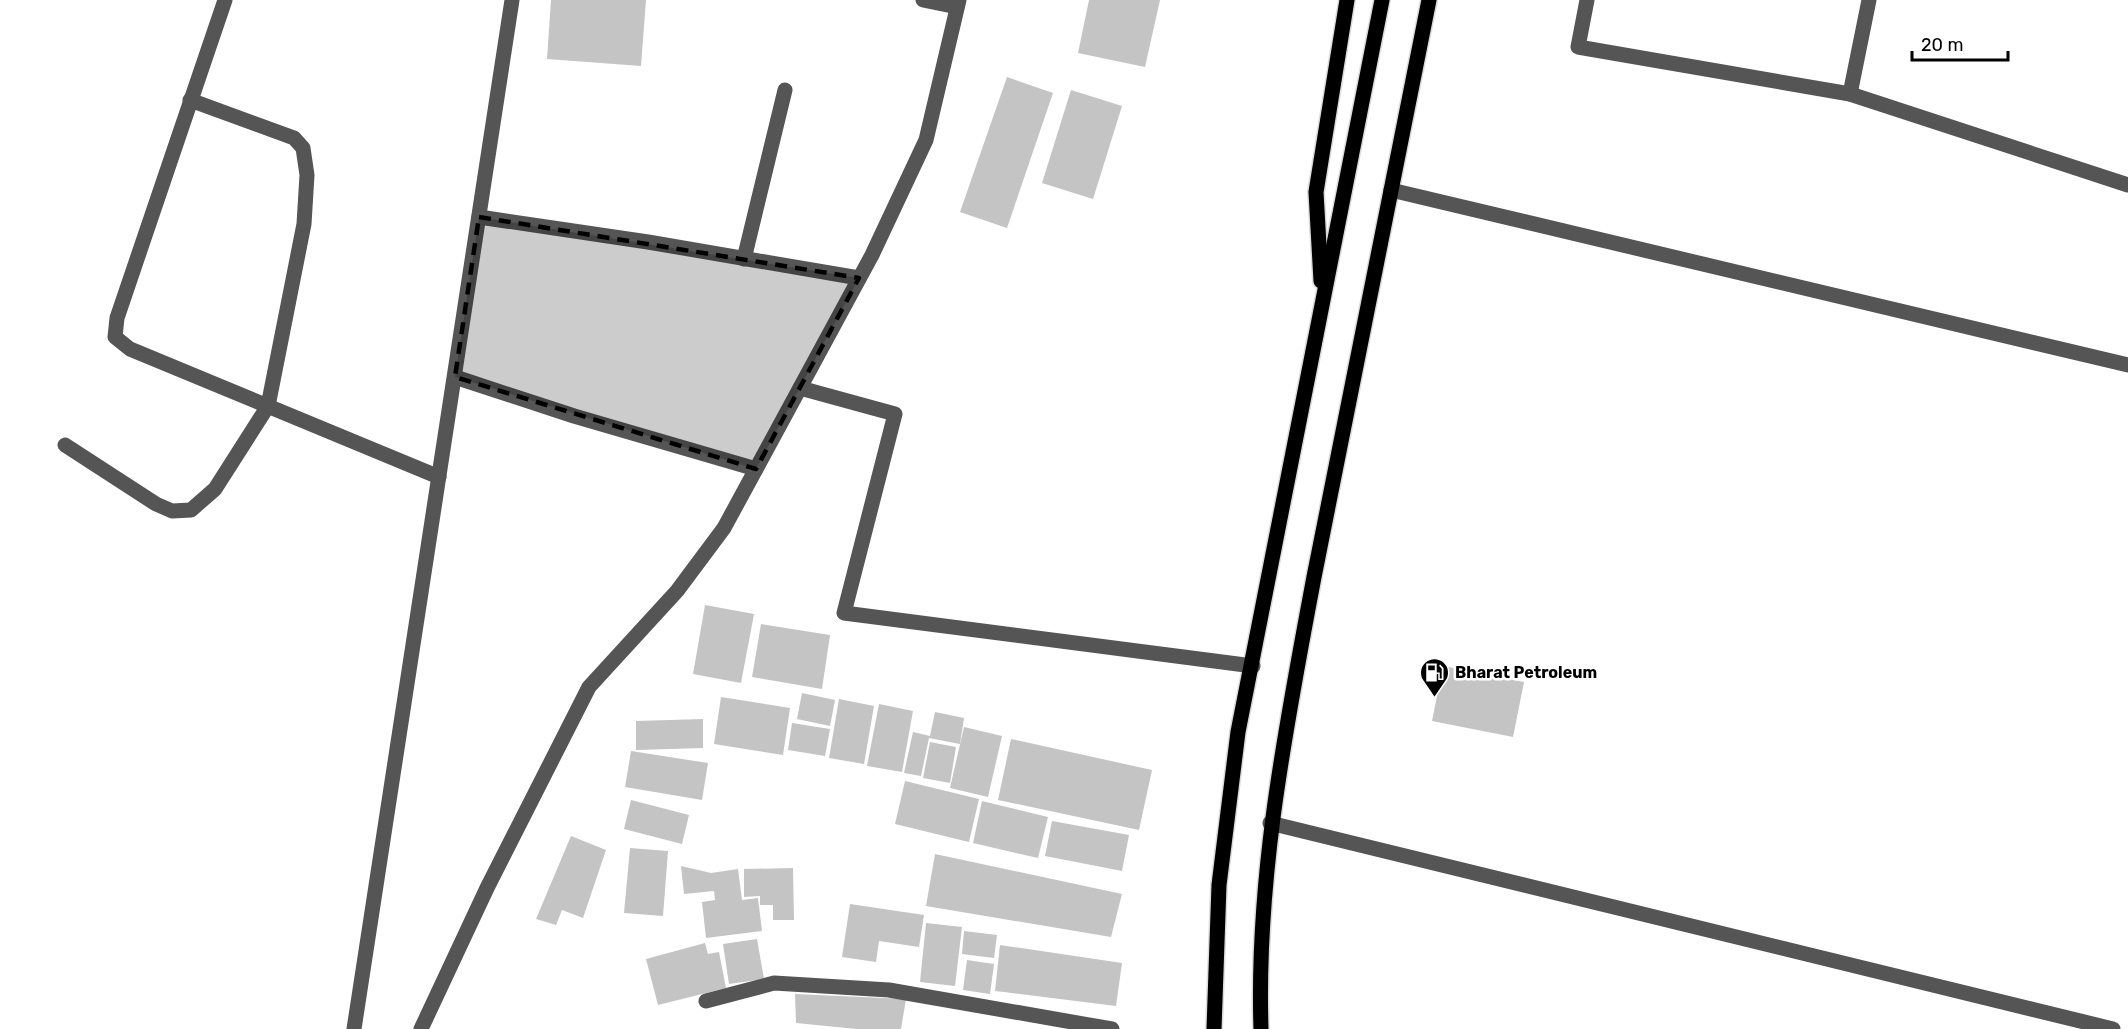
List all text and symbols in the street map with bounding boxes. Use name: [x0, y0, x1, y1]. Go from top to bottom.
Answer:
scale bar: [1912, 24, 2008, 62]
text: 20 m: [1921, 34, 1963, 56]
fuel station icon: Bharat Petroleum: [1418, 656, 1450, 698]
place label: Bharat Petroleum: [1455, 663, 1597, 682]

